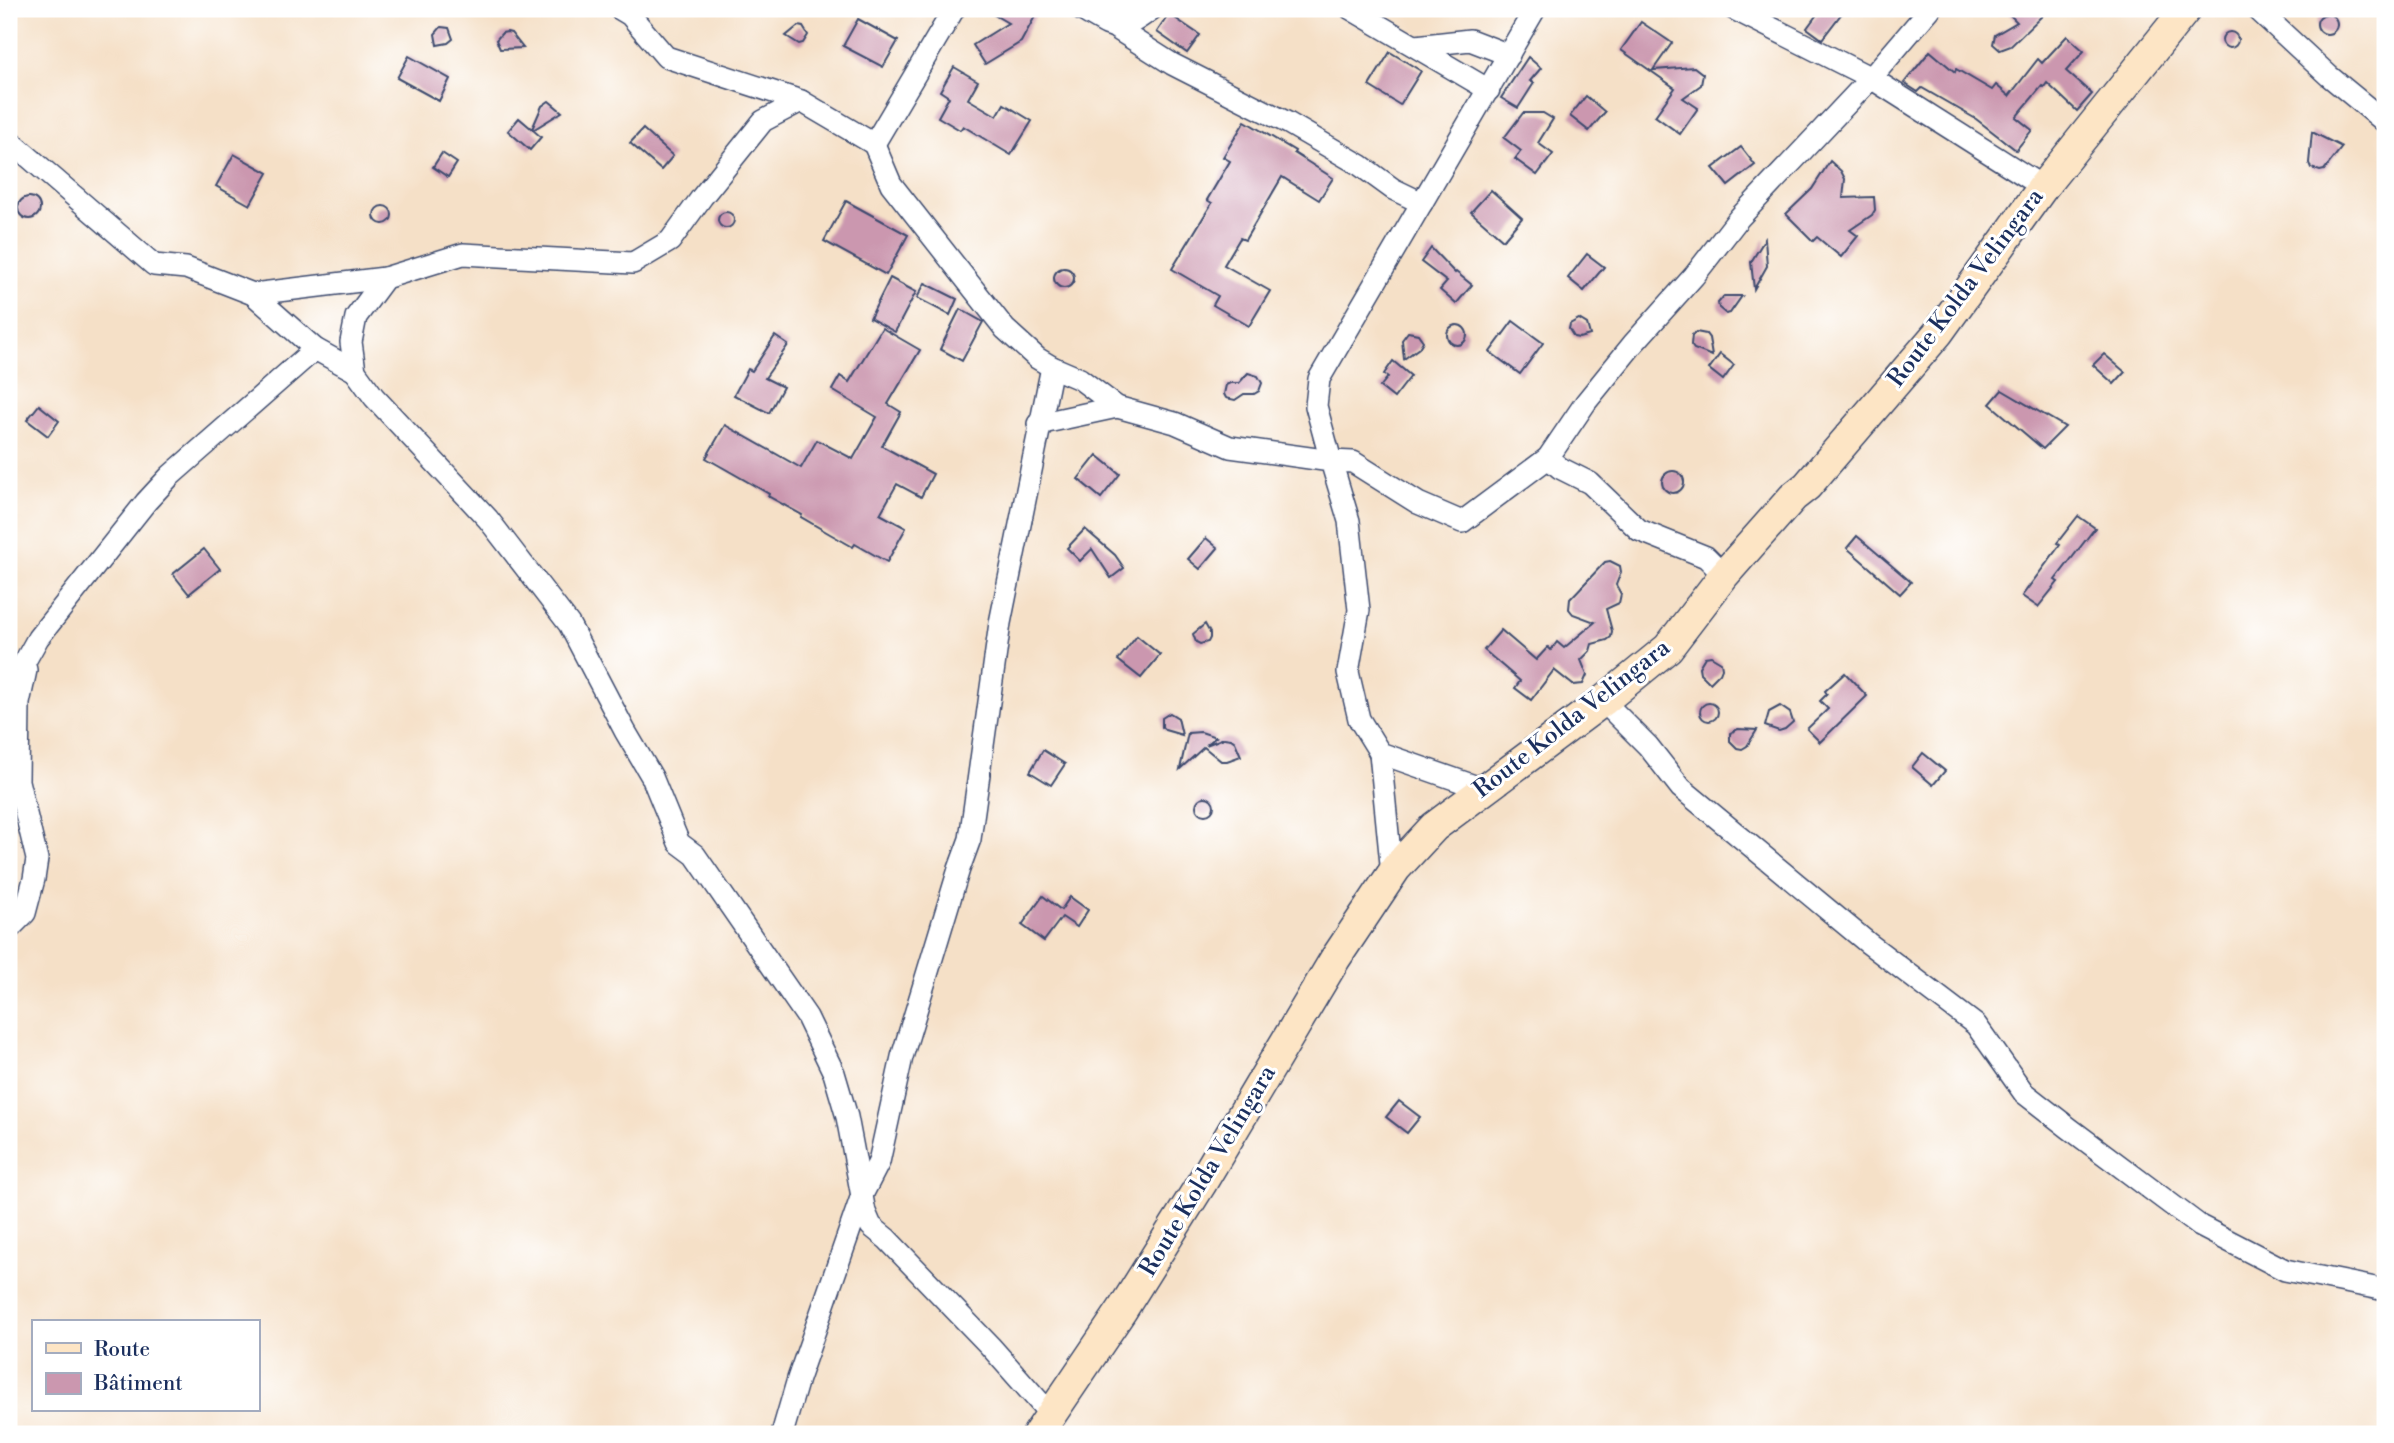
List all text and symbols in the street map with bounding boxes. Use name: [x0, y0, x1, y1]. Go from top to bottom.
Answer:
street label: Route Kolda Velingara: [1881, 182, 2051, 393]
street label: Route Kolda Velingara: [1468, 632, 1677, 805]
street label: Route Kolda Velingara: [1133, 1059, 1283, 1282]
legend: [32, 1320, 259, 1412]
text: Route: [94, 1337, 150, 1363]
text: Bâtiment: [93, 1371, 183, 1397]

